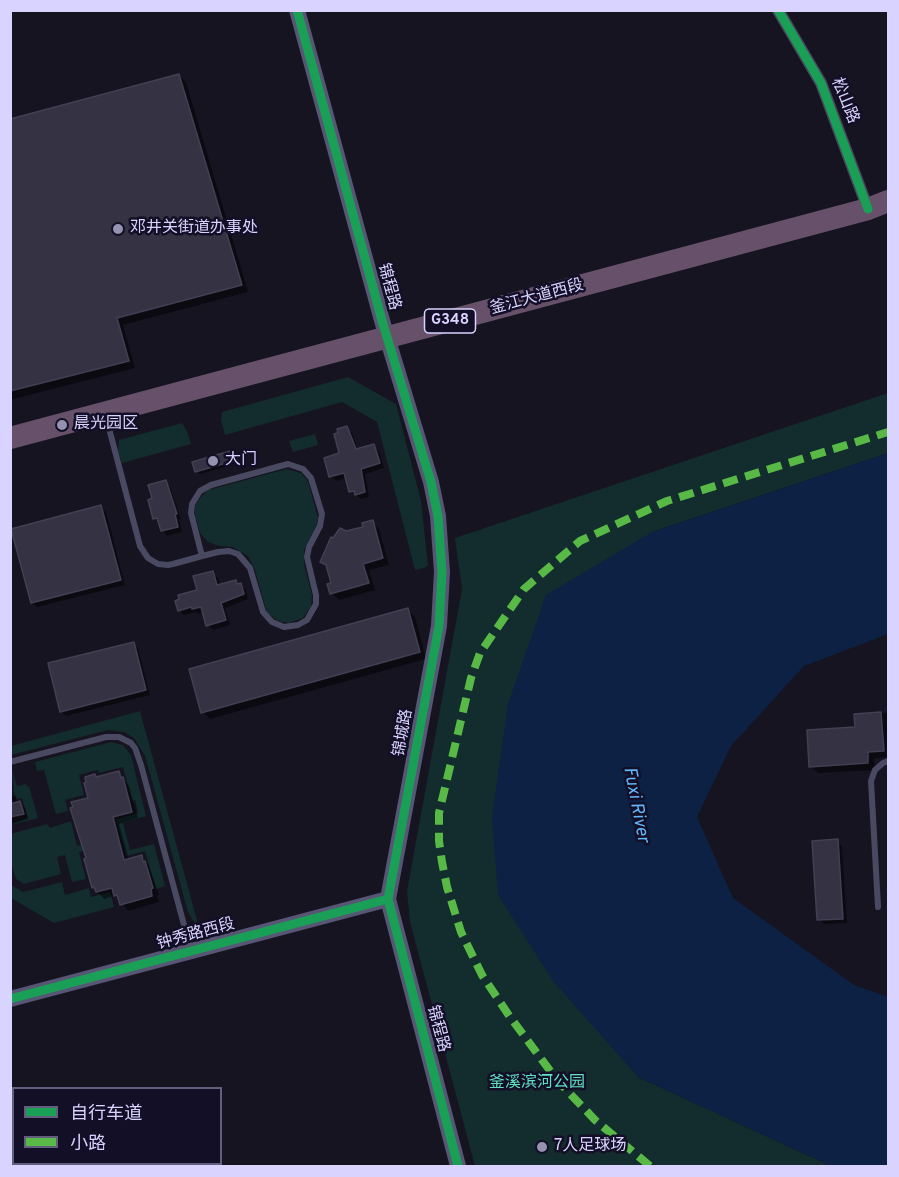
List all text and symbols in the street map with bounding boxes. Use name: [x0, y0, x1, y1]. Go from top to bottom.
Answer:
street label: 松山路: [826, 75, 862, 127]
place label: 邓井关街道办事处: [130, 219, 258, 239]
marker: 邓井关街道办事处: [111, 222, 125, 236]
street label: 锦程路: [373, 261, 403, 313]
street label: 釜江大道西段: [488, 276, 586, 320]
road number: G348: [424, 309, 476, 333]
place label: 晨光园区: [74, 415, 138, 435]
marker: 晨光园区: [55, 418, 69, 432]
place label: 大门: [225, 451, 257, 471]
marker: 大门: [206, 454, 220, 468]
street label: 锦城路: [390, 708, 418, 758]
water label: Fuxi River: [617, 765, 653, 845]
street label: 钟秀路西段: [155, 915, 237, 955]
street label: 锦程路: [422, 1003, 452, 1055]
park label: 釜溪滨河公园: [489, 1074, 585, 1094]
legend: [12, 1087, 222, 1165]
text: 自行车道: [70, 1103, 142, 1126]
text: 小路: [70, 1133, 106, 1156]
place label: 7人足球场: [554, 1137, 626, 1157]
marker: 7人足球场: [535, 1140, 549, 1154]

